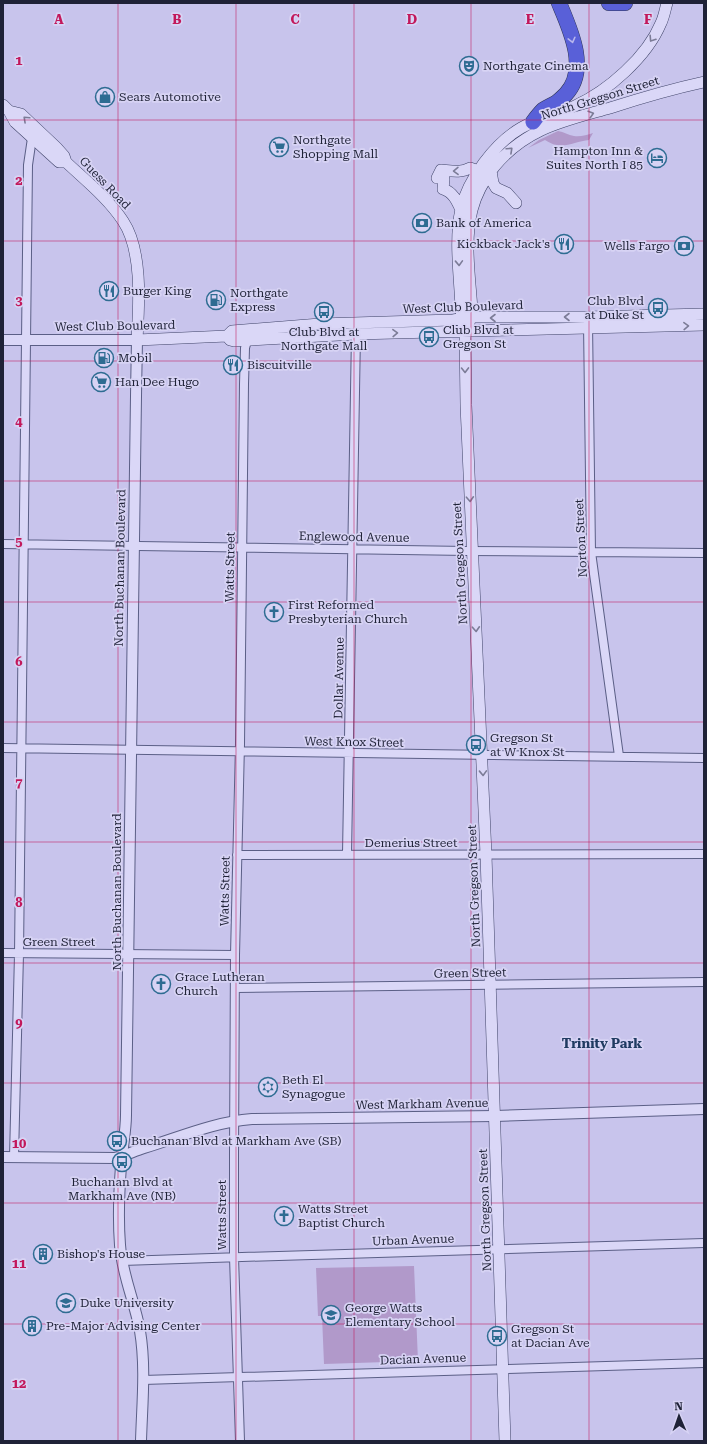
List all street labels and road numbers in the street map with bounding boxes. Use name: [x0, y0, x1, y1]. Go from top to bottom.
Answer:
street label: North Gregson Street: [539, 73, 661, 123]
street label: Guess Road: [76, 154, 134, 212]
street label: West Club Boulevard: [402, 298, 524, 316]
street label: West Club Boulevard: [54, 318, 176, 334]
street label: North Buchanan Boulevard: [112, 489, 128, 647]
street label: Norton Street: [572, 498, 590, 578]
street label: North Gregson Street: [450, 501, 470, 625]
street label: Englewood Avenue: [299, 529, 410, 545]
street label: Watts Street: [222, 531, 238, 602]
street label: Dollar Avenue: [331, 637, 347, 719]
street label: West Knox Street: [304, 734, 404, 750]
street label: North Buchanan Boulevard: [110, 813, 124, 971]
street label: North Gregson Street: [465, 824, 483, 948]
street label: Demerius Street: [365, 836, 458, 850]
street label: Watts Street: [217, 855, 233, 926]
street label: Green Street: [23, 935, 96, 949]
street label: Green Street: [434, 965, 507, 981]
street label: West Markham Avenue: [355, 1096, 489, 1112]
street label: North Gregson Street: [476, 1148, 494, 1272]
street label: Watts Street: [215, 1179, 229, 1250]
street label: Urban Avenue: [372, 1232, 455, 1248]
street label: Dacian Avenue: [380, 1350, 467, 1368]

